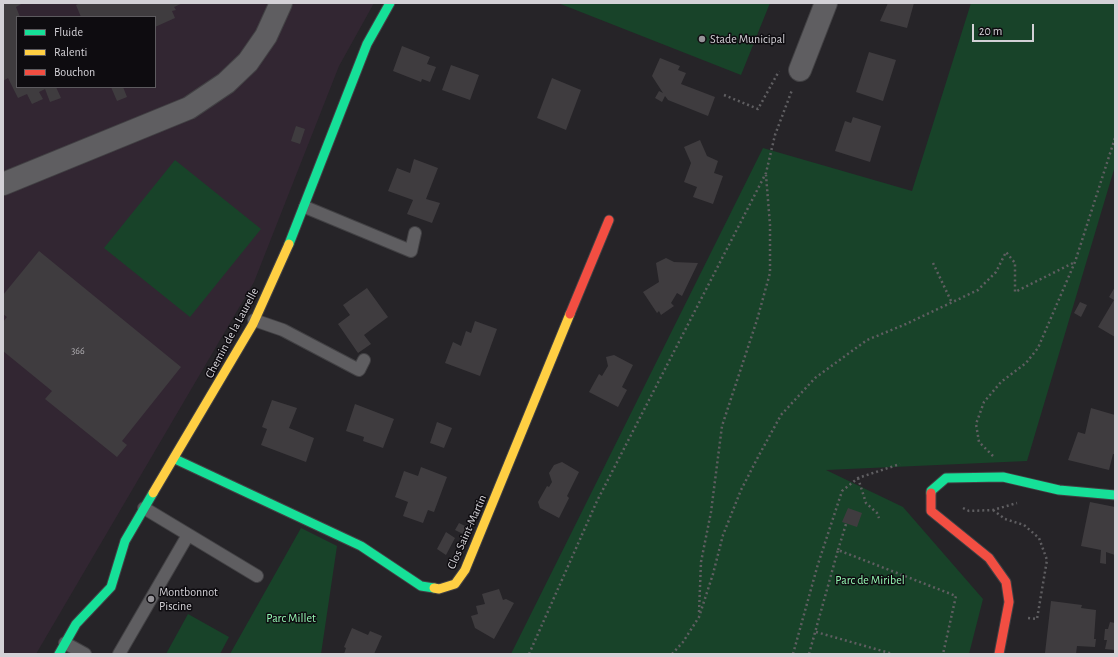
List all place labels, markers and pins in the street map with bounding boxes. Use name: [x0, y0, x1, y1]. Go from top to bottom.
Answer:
place label: Stade Municipal: [710, 32, 785, 46]
marker: Stade Municipal: [697, 34, 707, 44]
place label: Montbonnot Piscine: [159, 585, 218, 613]
marker: Montbonnot Piscine: [146, 594, 156, 604]

